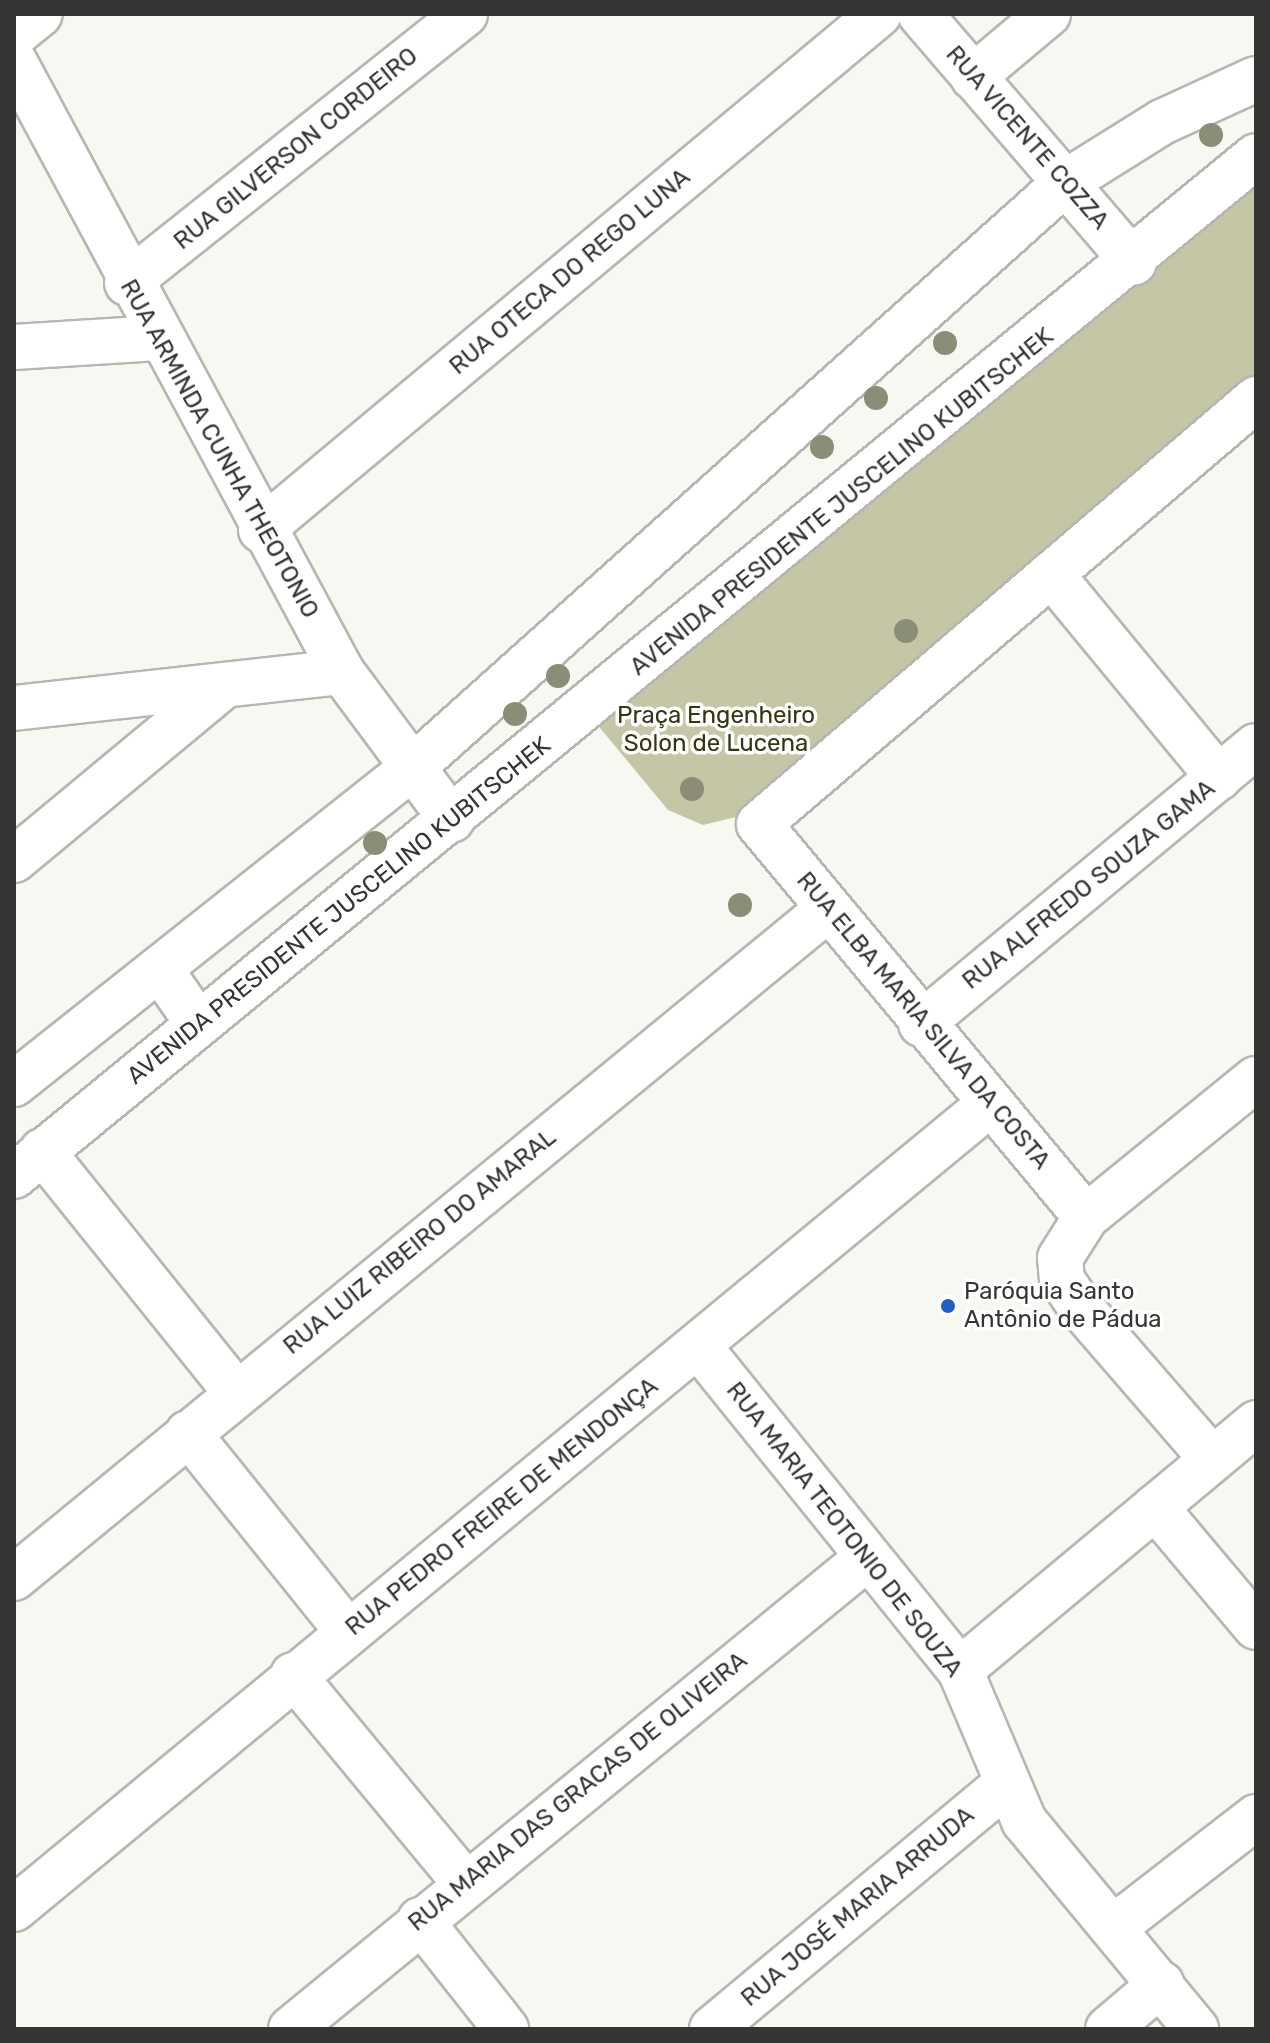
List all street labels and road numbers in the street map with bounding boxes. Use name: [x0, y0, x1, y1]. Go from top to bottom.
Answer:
street label: RUA VICENTE COZZA: [939, 40, 1115, 236]
street label: RUA GILVERSON CORDEIRO: [168, 42, 424, 256]
street label: RUA OTECA DO REGO LUNA: [444, 163, 696, 381]
street label: RUA ARMINDA CUNHA THEOTONIO: [113, 273, 325, 625]
street label: AVENIDA PRESIDENTE JUSCELINO KUBITSCHEK: [624, 322, 1060, 682]
street label: AVENIDA PRESIDENTE JUSCELINO KUBITSCHEK: [121, 731, 557, 1091]
street label: RUA ALFREDO SOUZA GAMA: [956, 774, 1222, 996]
street label: RUA ELBA MARIA SILVA DA COSTA: [789, 865, 1057, 1177]
street label: RUA LUIZ RIBEIRO DO AMARAL: [278, 1123, 562, 1361]
street label: RUA PEDRO FREIRE DE MENDONÇA: [340, 1372, 664, 1642]
street label: RUA MARIA TEOTONIO DE SOUZA: [719, 1376, 969, 1684]
street label: RUA MARIA DAS GRACAS DE OLIVEIRA: [402, 1646, 754, 1938]
street label: RUA JOSÉ MARIA ARRUDA: [735, 1801, 981, 2013]

